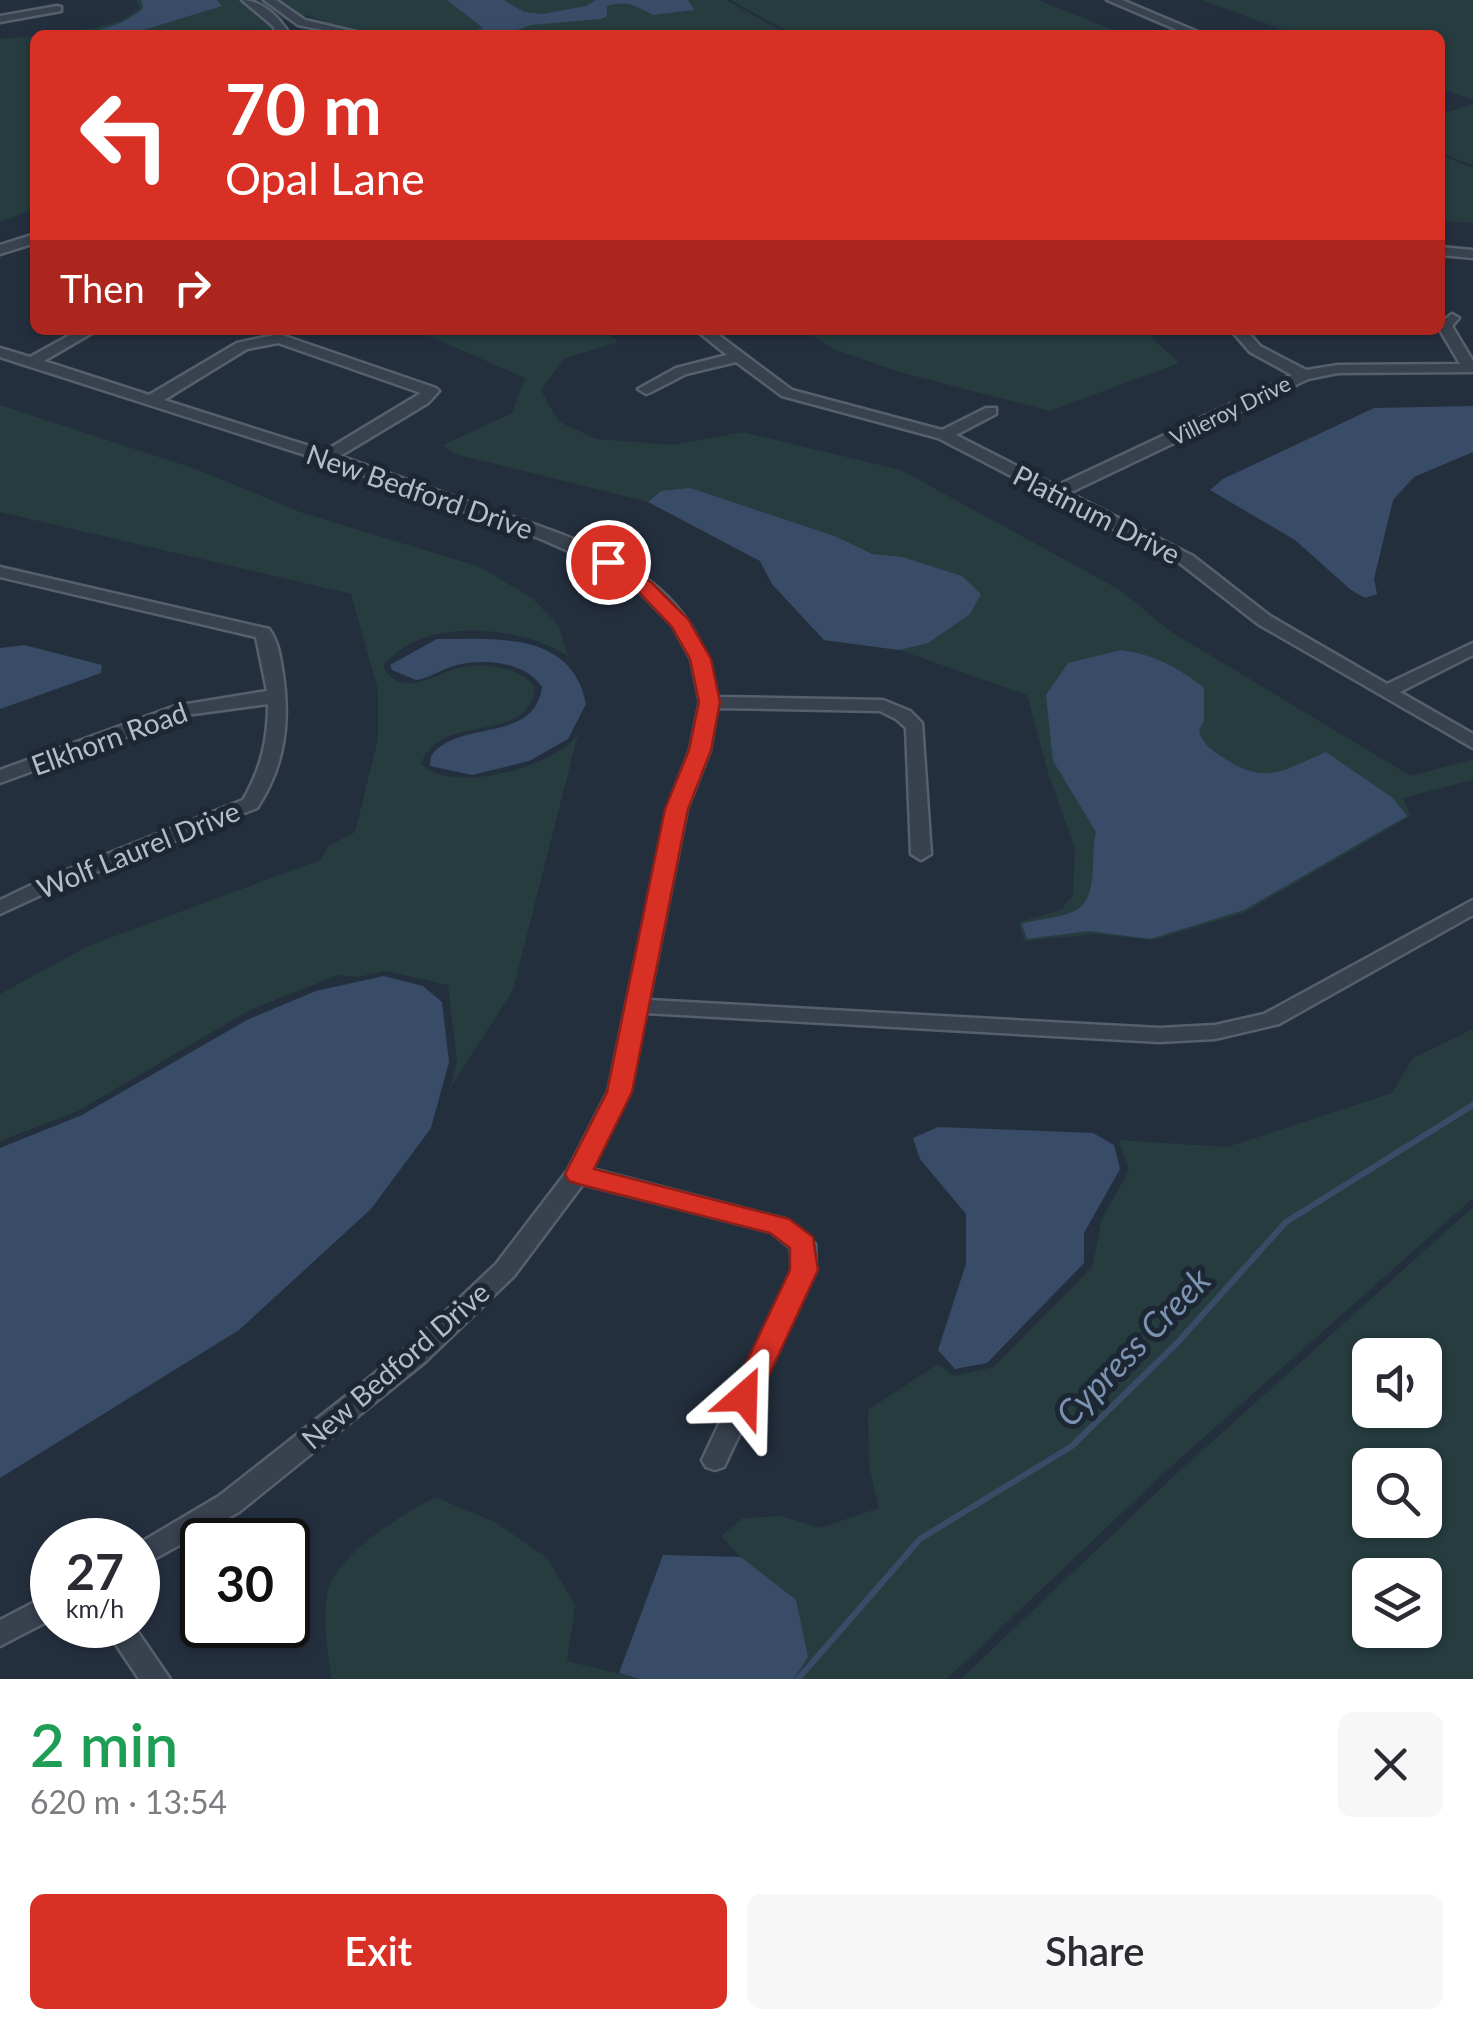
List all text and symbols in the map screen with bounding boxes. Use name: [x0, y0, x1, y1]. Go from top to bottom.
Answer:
text: 70 m: [225, 66, 382, 150]
icon: left: [60, 70, 190, 200]
text: Opal Lane: [225, 151, 425, 205]
icon: right: [165, 260, 220, 315]
text: Then: [60, 265, 145, 311]
street label: Villeroy Drive: [1165, 369, 1295, 451]
street label: New Bedford Drive: [302, 436, 538, 546]
street label: Platinum Drive: [1008, 457, 1186, 571]
pin: [566, 520, 651, 605]
icon: arrive: [581, 535, 636, 590]
street label: Elkhorn Road: [26, 694, 192, 782]
street label: Wolf Laurel Drive: [32, 793, 244, 905]
water label: Cypress Creek: [1046, 1258, 1218, 1434]
street label: New Bedford Drive: [294, 1274, 496, 1456]
map controls: [1352, 1338, 1442, 1648]
button: sound: [1352, 1338, 1442, 1428]
position arrow: [692, 1345, 796, 1449]
button: search: [1352, 1448, 1442, 1538]
speed limit sign: 30: [180, 1518, 310, 1648]
text: 27: [66, 1541, 124, 1601]
button: layers: [1352, 1558, 1442, 1648]
text: km/h: [66, 1593, 124, 1623]
text: 2 min: [30, 1708, 178, 1780]
button: close: [1338, 1712, 1443, 1817]
text: 620 m · 13:54: [30, 1782, 227, 1821]
button: Exit: [30, 1894, 727, 2009]
button: Share: [747, 1894, 1443, 2009]

